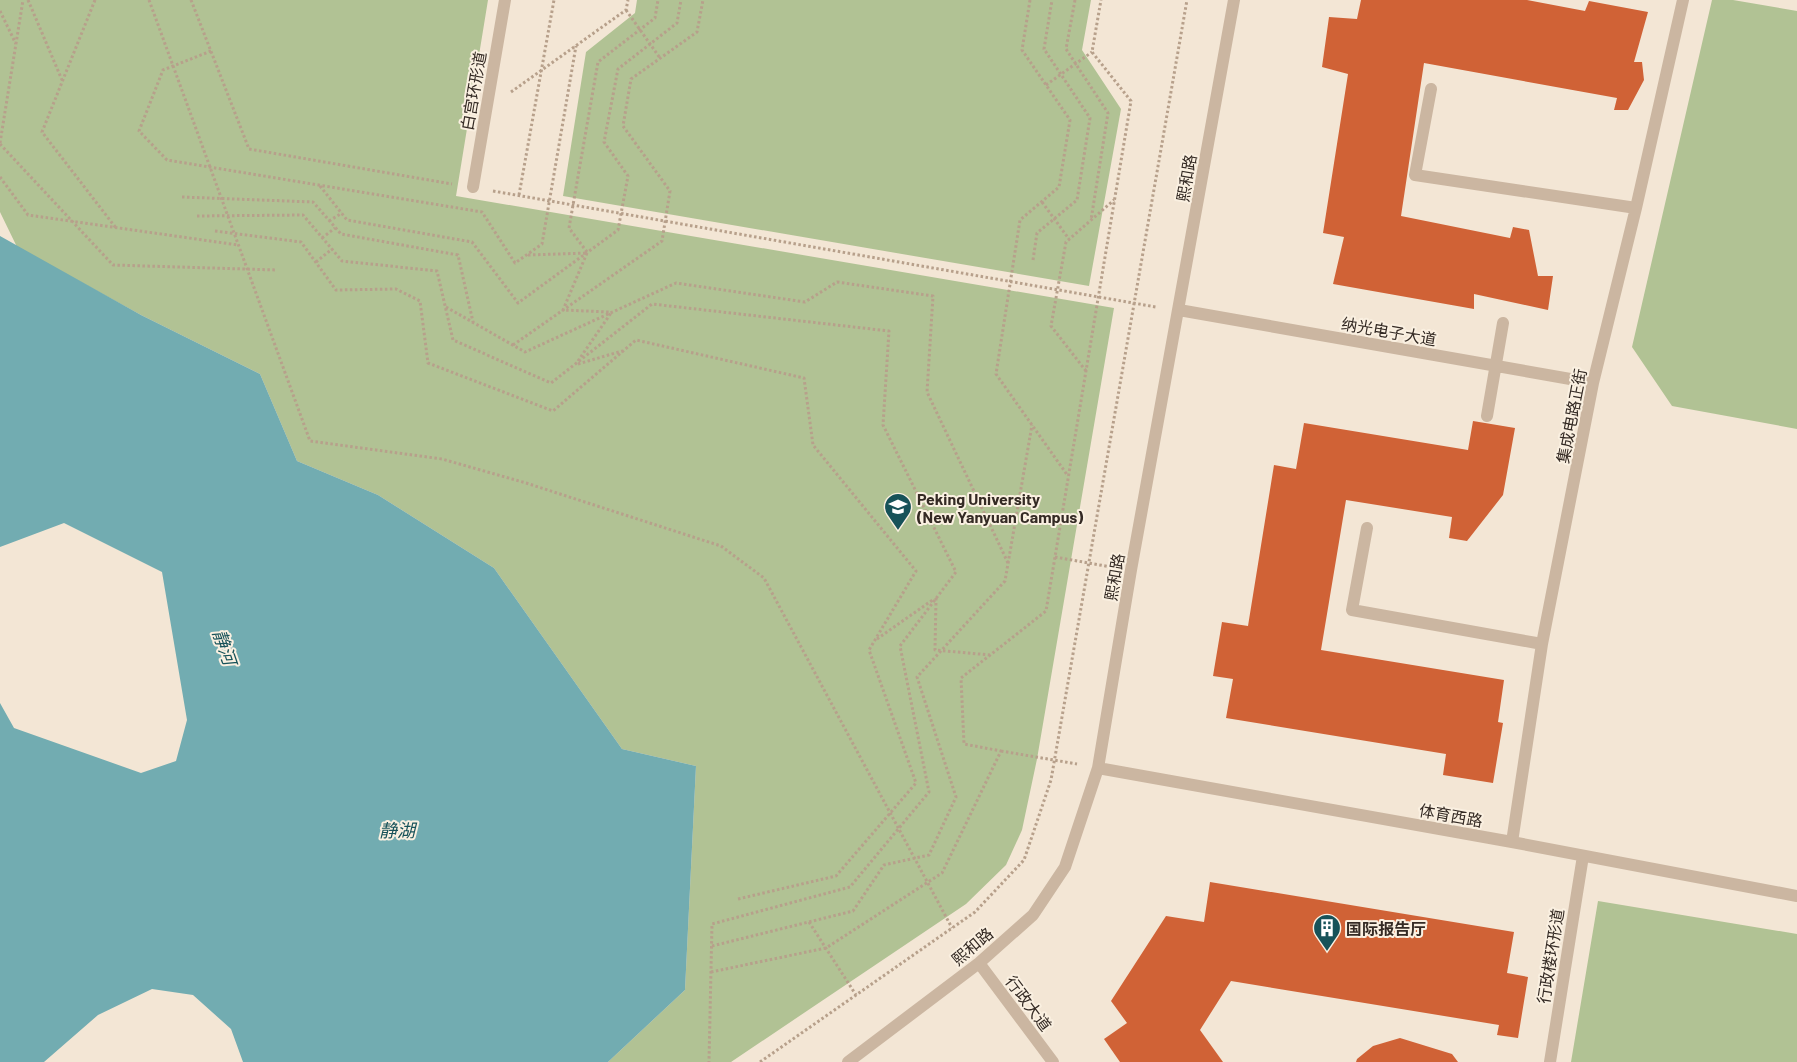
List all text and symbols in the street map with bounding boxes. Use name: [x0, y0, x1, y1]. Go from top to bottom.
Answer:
street label: 白宫环形道: [457, 50, 489, 132]
street label: 熙和路: [1172, 153, 1200, 203]
street label: 纳光电子大道: [1340, 313, 1438, 349]
street label: 集成电路正街: [1553, 367, 1589, 465]
place label: Peking University (New Yanyuan Campus): [916, 489, 1083, 526]
school or university icon: Peking University (New Yanyuan Campus): [883, 492, 913, 531]
street label: 熙和路: [1100, 552, 1128, 602]
water label: 静河: [209, 626, 242, 670]
street label: 体育西路: [1418, 800, 1484, 830]
water label: 静湖: [379, 819, 418, 841]
street label: 行政楼环形道: [1533, 907, 1567, 1005]
building icon: 国际报告厅: [1312, 913, 1342, 952]
place label: 国际报告厅: [1346, 919, 1426, 938]
street label: 熙和路: [948, 923, 996, 969]
street label: 行政大道: [1002, 972, 1056, 1034]

